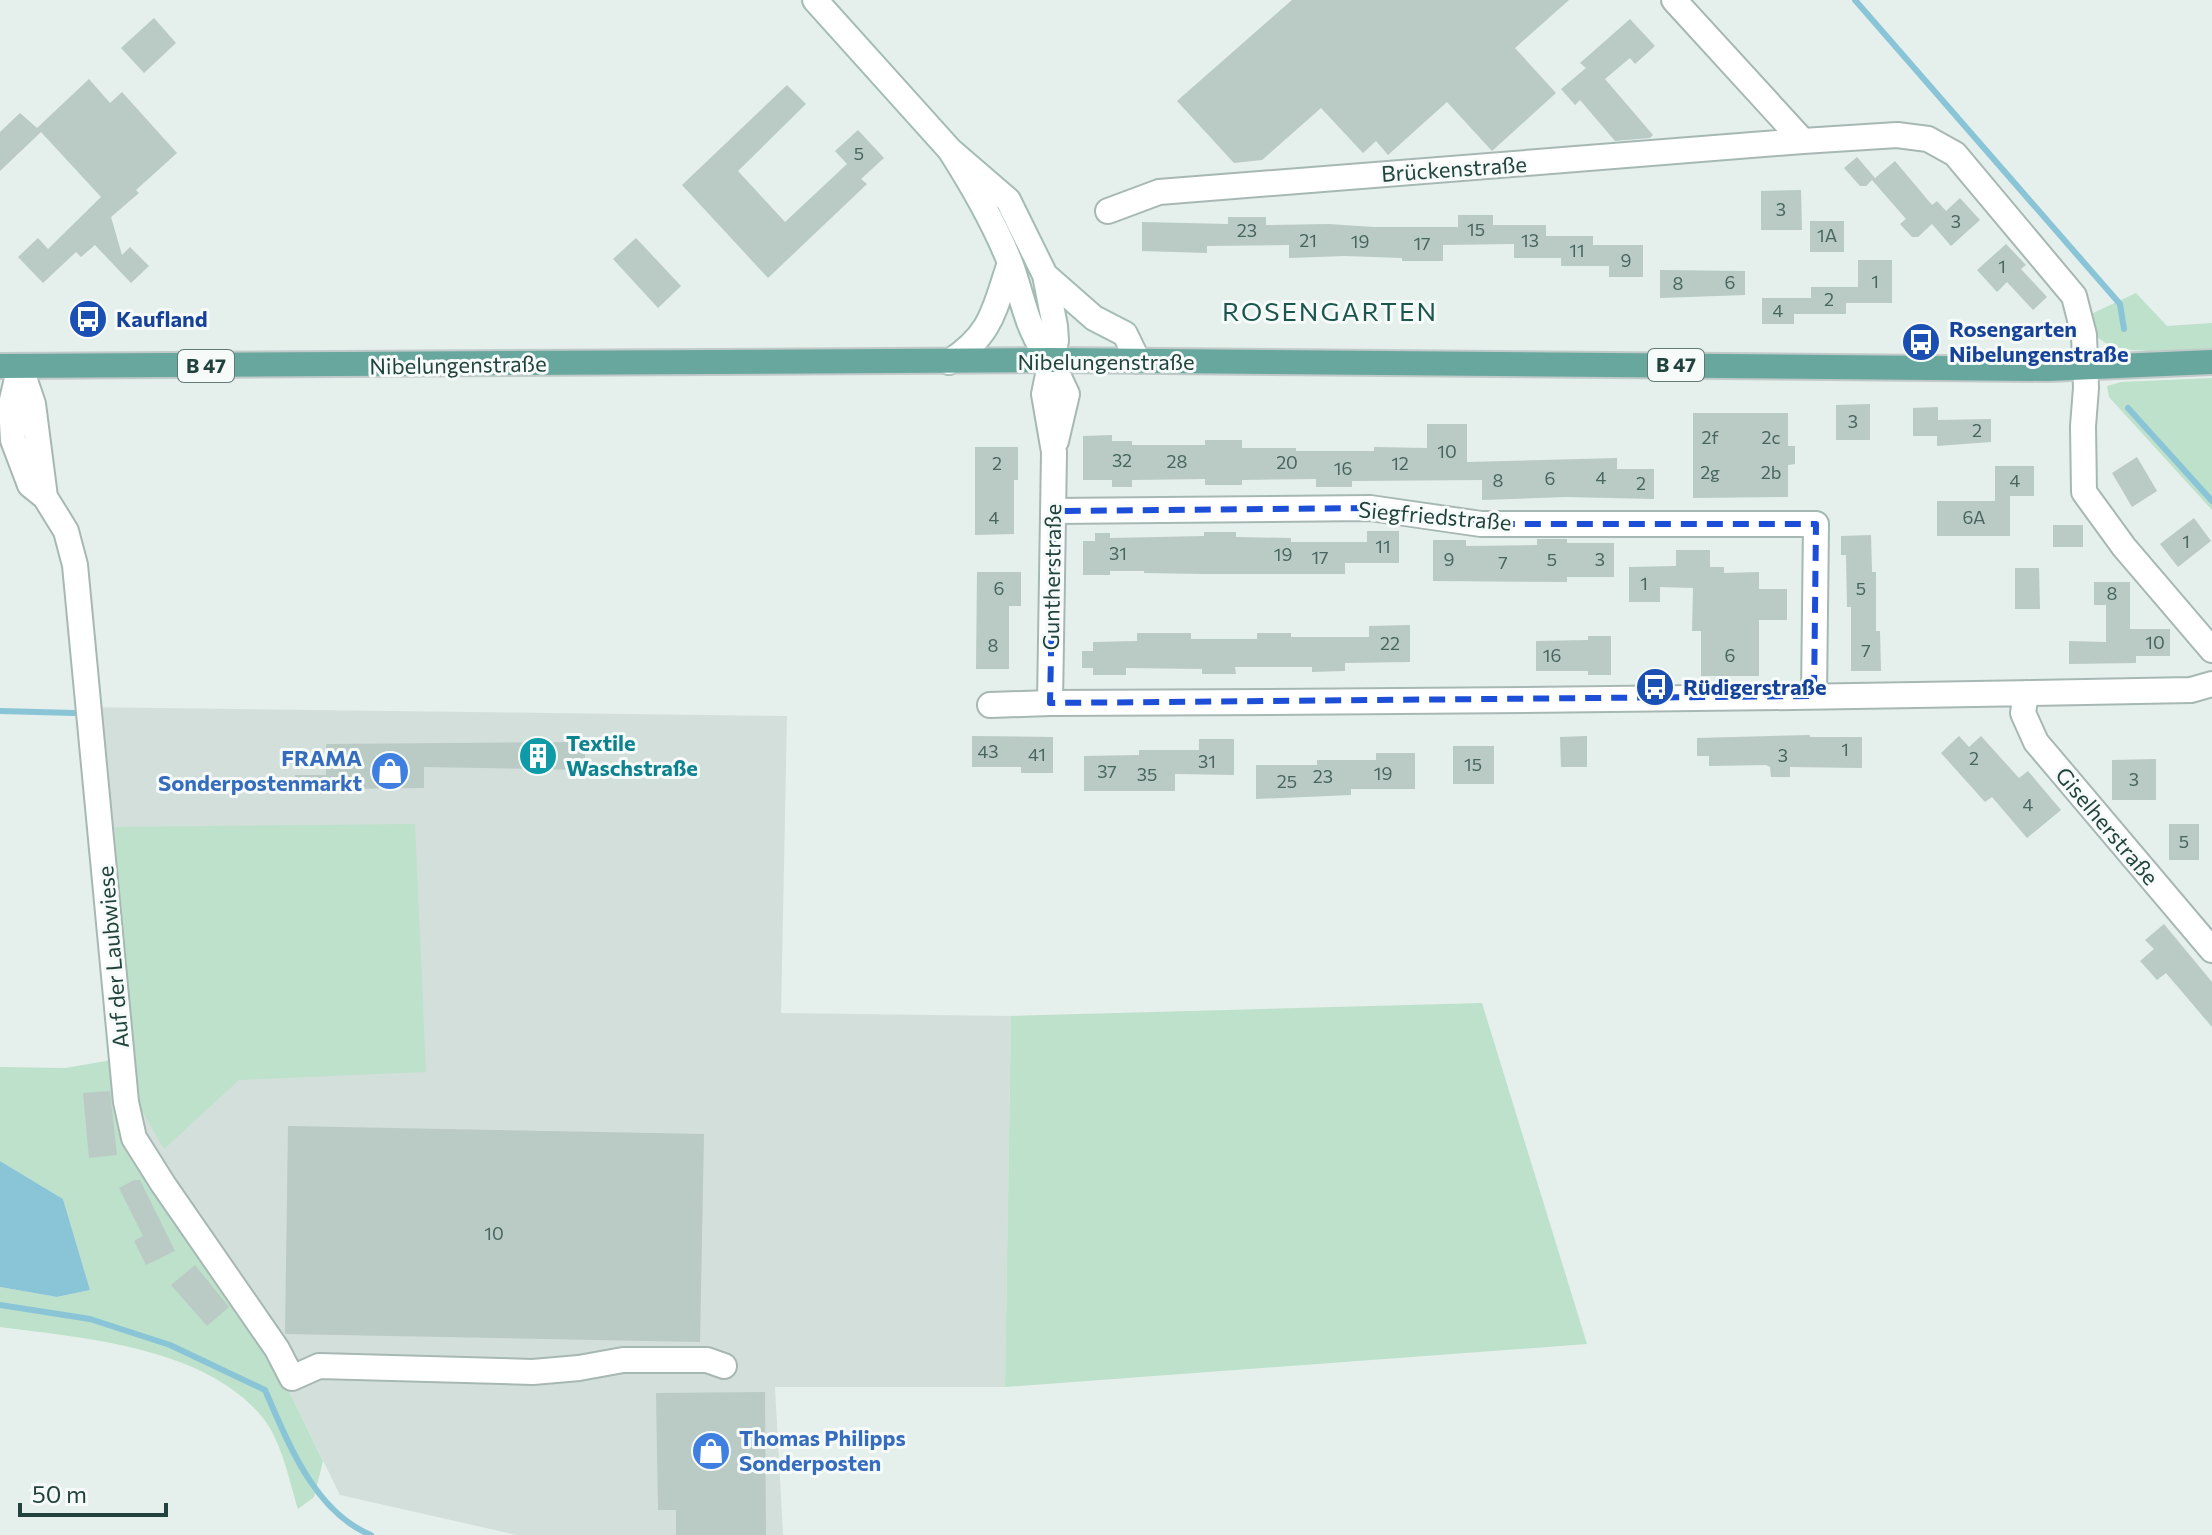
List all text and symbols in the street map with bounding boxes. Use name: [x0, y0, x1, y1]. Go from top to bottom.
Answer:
house number: 5: [854, 142, 864, 164]
street label: Brückenstraße: [1380, 150, 1528, 187]
house number: 3: [1776, 198, 1786, 220]
house number: 3: [1951, 210, 1961, 232]
house number: 15: [1467, 218, 1485, 240]
house number: 23: [1237, 219, 1257, 241]
house number: 1A: [1817, 224, 1837, 246]
house number: 21: [1299, 229, 1317, 251]
house number: 13: [1521, 229, 1539, 251]
house number: 19: [1351, 230, 1369, 252]
house number: 17: [1413, 232, 1431, 254]
house number: 11: [1569, 239, 1585, 261]
house number: 9: [1621, 249, 1631, 271]
house number: 1: [1998, 255, 2006, 277]
house number: 1: [1871, 270, 1879, 292]
house number: 6: [1725, 271, 1735, 293]
house number: 8: [1673, 272, 1684, 294]
house number: 2: [1824, 288, 1834, 310]
district label: ROSENGARTEN: [1222, 295, 1438, 326]
bus stop icon: Kaufland: [67, 298, 109, 340]
house number: 4: [1773, 299, 1784, 321]
place label: Kaufland: [116, 305, 208, 332]
place label: Rosengarten Nibelungenstraße: [1949, 315, 2129, 367]
bus stop icon: Rosengarten Nibelungenstraße: [1900, 321, 1942, 363]
street label: Nibelungenstraße: [1017, 348, 1195, 375]
street label: Nibelungenstraße: [369, 349, 547, 380]
road number: B 47: [1648, 349, 1704, 381]
road number: B 47: [178, 350, 234, 382]
house number: 3: [1848, 410, 1858, 432]
house number: 2: [1972, 419, 1982, 441]
house number: 2f: [1701, 426, 1719, 448]
house number: 2c: [1762, 426, 1781, 448]
house number: 10: [1437, 440, 1457, 462]
house number: 32: [1112, 449, 1132, 471]
house number: 28: [1167, 450, 1188, 472]
house number: 20: [1276, 451, 1298, 473]
house number: 2: [992, 452, 1002, 474]
house number: 12: [1391, 452, 1409, 474]
house number: 16: [1334, 457, 1352, 479]
house number: 2g: [1700, 461, 1720, 483]
house number: 2b: [1761, 461, 1781, 483]
house number: 4: [1596, 466, 1607, 488]
house number: 6: [1545, 467, 1555, 489]
house number: 8: [1493, 469, 1504, 491]
house number: 4: [2010, 469, 2021, 491]
house number: 2: [1636, 472, 1646, 494]
street label: Siegfriedstraße: [1357, 495, 1513, 536]
street label: Guntherstraße: [1037, 503, 1066, 651]
house number: 4: [989, 506, 1000, 528]
house number: 6A: [1963, 506, 1985, 528]
house number: 1: [2182, 530, 2190, 552]
house number: 11: [1375, 535, 1391, 557]
house number: 31: [1109, 542, 1127, 564]
house number: 19: [1274, 543, 1292, 565]
house number: 17: [1311, 546, 1329, 568]
house number: 9: [1444, 548, 1454, 570]
house number: 5: [1547, 548, 1557, 570]
house number: 3: [1595, 548, 1605, 570]
house number: 7: [1498, 551, 1508, 573]
house number: 1: [1640, 572, 1648, 594]
house number: 6: [994, 577, 1004, 599]
house number: 5: [1856, 577, 1866, 599]
house number: 8: [2107, 582, 2118, 604]
house number: 10: [2145, 631, 2165, 653]
house number: 22: [1380, 632, 1400, 654]
house number: 8: [988, 634, 999, 656]
house number: 7: [1861, 639, 1871, 661]
house number: 16: [1543, 644, 1561, 666]
house number: 6: [1725, 644, 1735, 666]
bus stop icon: Rüdigerstraße: [1634, 666, 1676, 708]
place label: Rüdigerstraße: [1683, 673, 1827, 700]
place label: Textile Waschstraße: [566, 729, 698, 781]
building icon: Textile Waschstraße: [517, 735, 559, 777]
house number: 1: [1841, 738, 1849, 760]
house number: 43: [977, 740, 999, 762]
house number: 41: [1028, 743, 1046, 765]
place label: FRAMA Sonderpostenmarkt: [158, 744, 362, 796]
house number: 3: [1778, 744, 1788, 766]
house number: 2: [1969, 747, 1979, 769]
shop icon: FRAMA Sonderpostenmarkt: [369, 750, 411, 792]
house number: 31: [1198, 750, 1216, 772]
house number: 15: [1464, 753, 1482, 775]
house number: 37: [1097, 760, 1117, 782]
street label: Giselherstraße: [2050, 761, 2165, 890]
house number: 19: [1374, 762, 1392, 784]
house number: 35: [1137, 763, 1157, 785]
house number: 23: [1313, 765, 1333, 787]
house number: 3: [2129, 768, 2139, 790]
house number: 25: [1277, 770, 1297, 792]
house number: 4: [2023, 793, 2034, 815]
house number: 5: [2179, 830, 2189, 852]
street label: Auf der Laubwiese: [91, 865, 134, 1049]
house number: 10: [484, 1222, 504, 1244]
place label: Thomas Philipps Sonderposten: [739, 1424, 906, 1476]
shop icon: Thomas Philipps Sonderposten: [690, 1430, 732, 1472]
scale bar: [20, 1467, 166, 1517]
text: 50 m: [32, 1479, 87, 1508]

